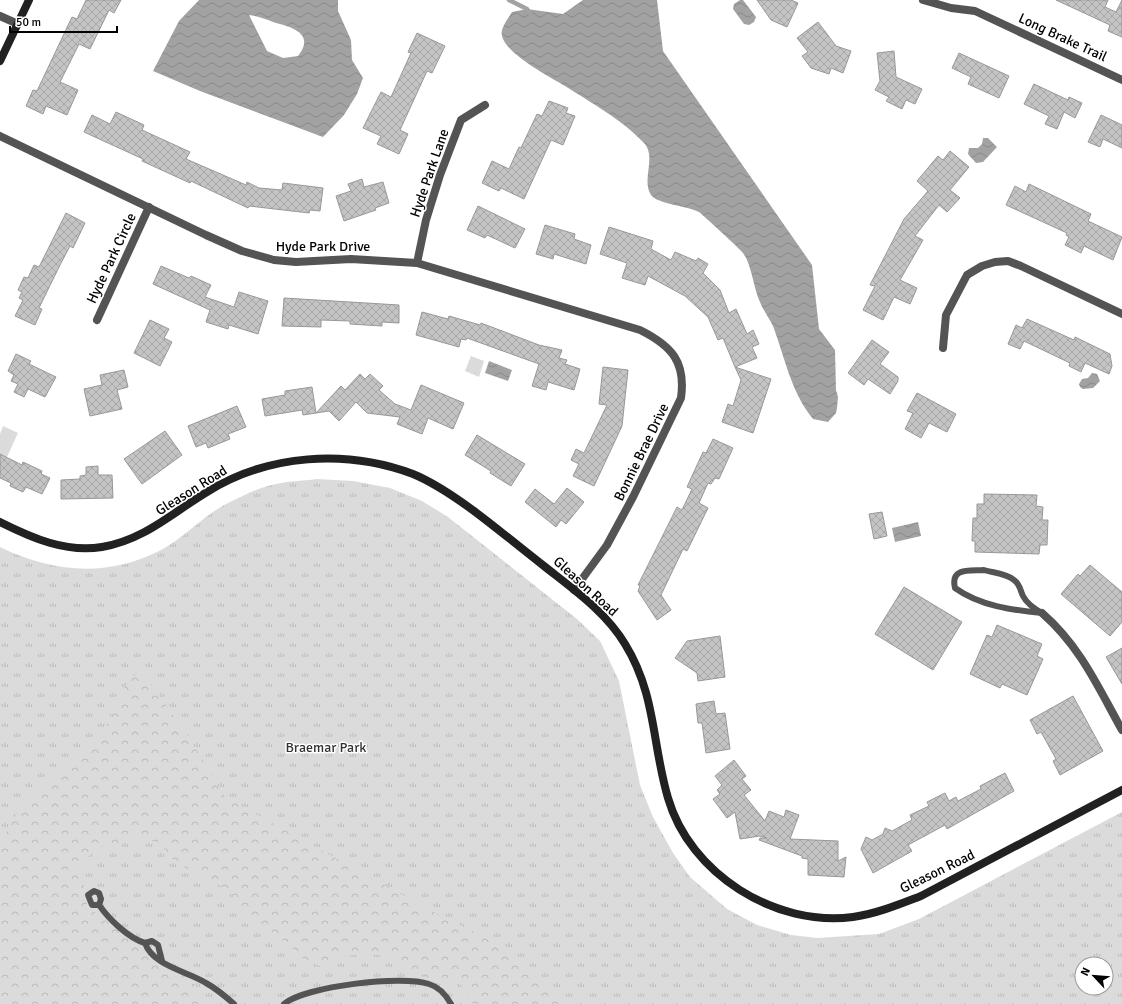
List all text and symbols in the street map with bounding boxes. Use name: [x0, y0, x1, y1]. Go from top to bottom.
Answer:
scale bar: [10, 8, 117, 34]
street label: Long Brake Trail: [1016, 9, 1110, 65]
text: 50 m: [16, 15, 41, 30]
street label: Hyde Park Lane: [406, 127, 453, 220]
street label: Hyde Park Circle: [83, 210, 140, 306]
street label: Hyde Park Drive: [276, 238, 370, 255]
street label: Bonnie Brae Drive: [610, 401, 672, 504]
street label: Gleason Road: [152, 462, 230, 519]
street label: Gleason Road: [550, 553, 622, 620]
park label: Braemar Park: [286, 739, 366, 756]
street label: Gleason Road: [897, 846, 977, 897]
north arrow: [1074, 956, 1114, 996]
text: N: [1078, 966, 1093, 978]

